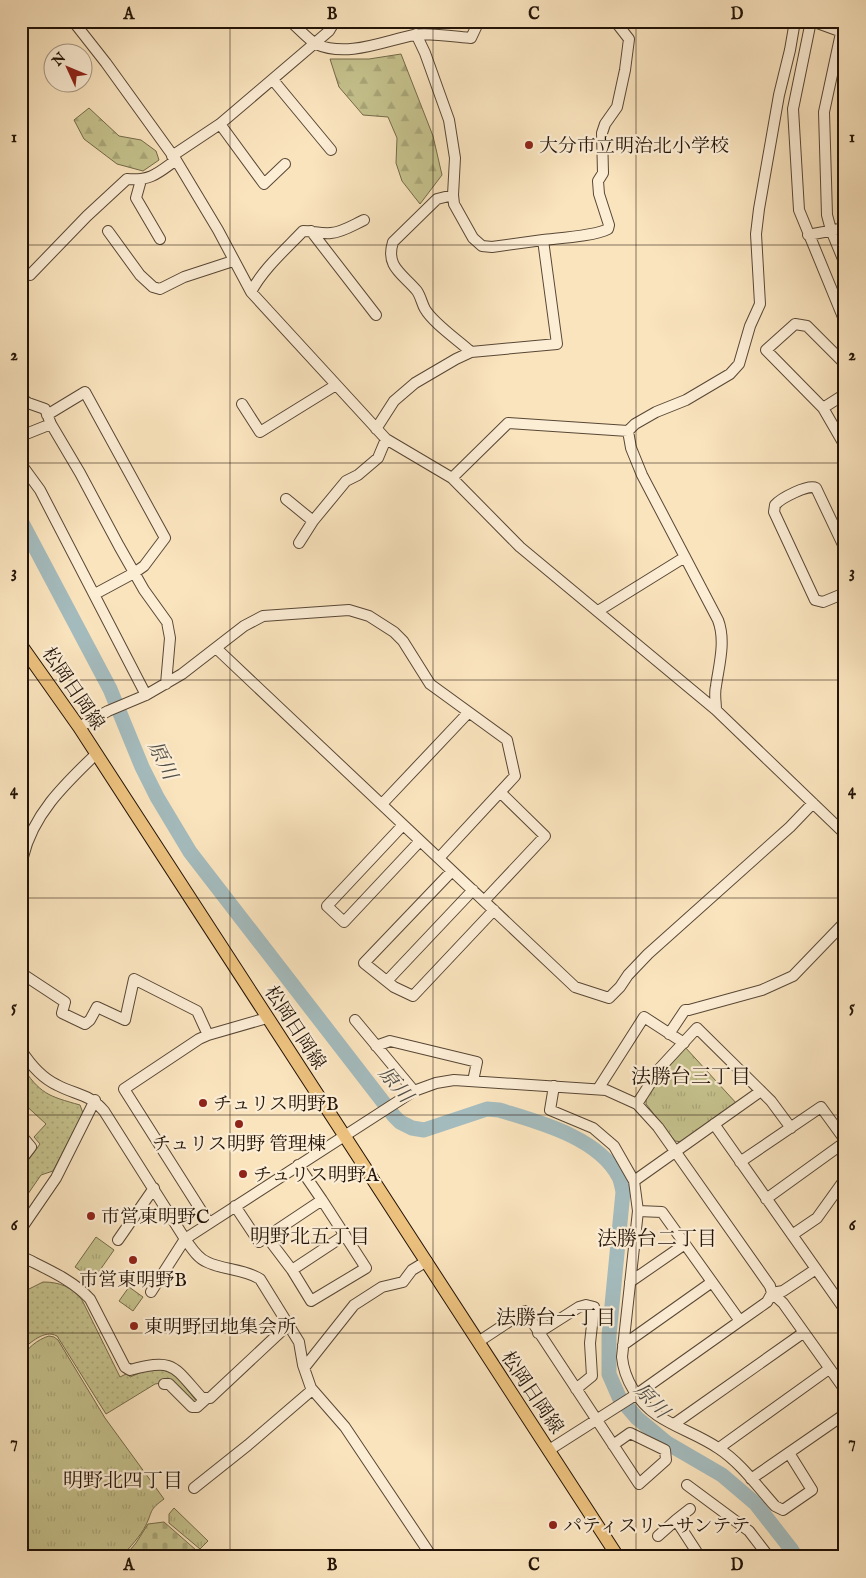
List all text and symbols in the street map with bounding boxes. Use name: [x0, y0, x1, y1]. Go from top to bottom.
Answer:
text: A: [123, 5, 136, 25]
text: B: [327, 5, 338, 25]
text: C: [528, 5, 540, 25]
text: D: [731, 5, 744, 25]
north arrow: [42, 42, 92, 92]
text: N: [48, 49, 70, 71]
text: 1: [11, 128, 17, 148]
text: 1: [849, 128, 855, 148]
place label: 大分市立明治北小学校: [539, 135, 729, 159]
marker: 大分市立明治北小学校: [523, 139, 535, 151]
text: 2: [10, 346, 18, 366]
text: 2: [848, 346, 856, 366]
text: 3: [11, 563, 17, 583]
text: 3: [849, 563, 855, 583]
street label: 松岡日岡線: [36, 643, 109, 735]
water label: 原川: [142, 737, 183, 786]
text: 4: [10, 781, 19, 801]
text: 4: [848, 781, 857, 801]
street label: 松岡日岡線: [258, 982, 330, 1074]
text: 5: [11, 998, 17, 1018]
text: 5: [849, 998, 855, 1018]
water label: 原川: [372, 1062, 419, 1110]
district label: 法勝台三丁目: [631, 1065, 751, 1090]
place label: チュリス明野B: [213, 1093, 339, 1117]
marker: チュリス明野B: [197, 1097, 209, 1109]
marker: チュリス明野 管理棟: [233, 1118, 245, 1130]
place label: チュリス明野 管理棟: [152, 1133, 326, 1157]
place label: チュリス明野A: [253, 1164, 380, 1188]
marker: チュリス明野A: [237, 1168, 249, 1180]
place label: 市営東明野C: [101, 1206, 210, 1230]
marker: 市営東明野C: [85, 1210, 97, 1222]
text: 6: [11, 1216, 19, 1236]
text: 6: [849, 1216, 857, 1236]
district label: 明野北五丁目: [250, 1225, 370, 1250]
district label: 法勝台二丁目: [597, 1227, 717, 1252]
marker: 市営東明野B: [127, 1254, 139, 1266]
place label: 市営東明野B: [79, 1269, 187, 1293]
district label: 法勝台一丁目: [496, 1306, 616, 1331]
place label: 東明野団地集会所: [144, 1316, 296, 1340]
marker: 東明野団地集会所: [128, 1320, 140, 1332]
street label: 松岡日岡線: [495, 1347, 568, 1439]
water label: 原川: [628, 1378, 675, 1426]
text: 7: [10, 1433, 18, 1453]
text: 7: [848, 1433, 856, 1453]
district label: 明野北四丁目: [63, 1469, 183, 1494]
place label: パティスリーサンテテ: [563, 1515, 751, 1539]
marker: パティスリーサンテテ: [547, 1519, 559, 1531]
text: A: [123, 1556, 136, 1576]
text: B: [327, 1556, 338, 1576]
text: C: [528, 1556, 540, 1576]
text: D: [731, 1556, 744, 1576]

